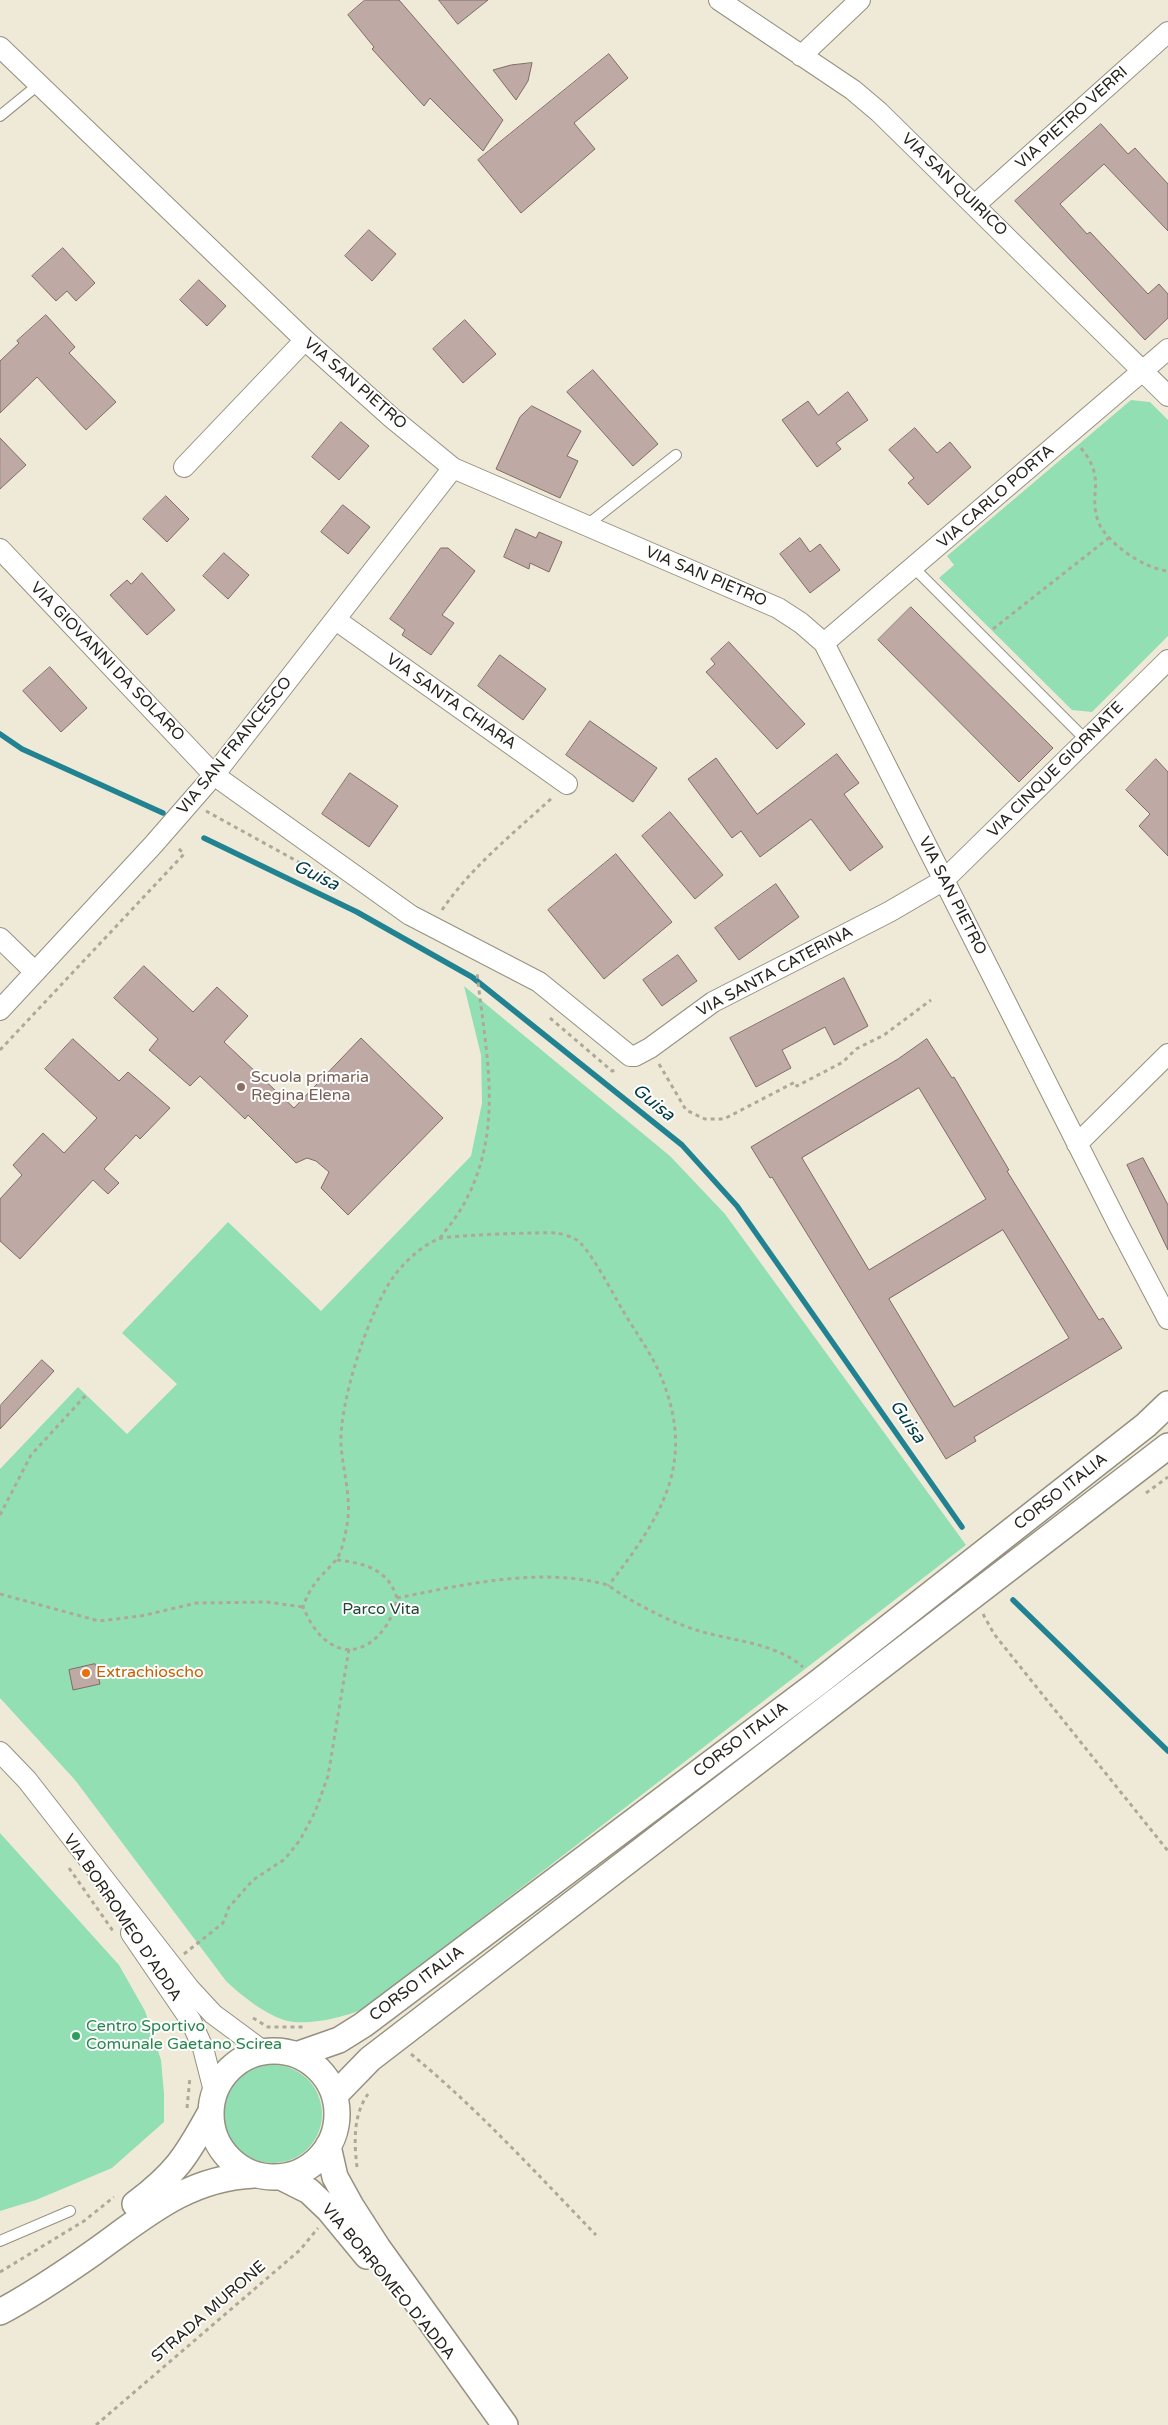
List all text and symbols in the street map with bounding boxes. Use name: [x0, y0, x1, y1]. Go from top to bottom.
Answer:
street label: VIA PIETRO VERRI: [1012, 63, 1132, 173]
street label: VIA SAN QUIRICO: [897, 129, 1011, 241]
street label: VIA SAN PIETRO: [300, 334, 410, 434]
street label: VIA CARLO PORTA: [934, 441, 1058, 553]
street label: VIA SAN PIETRO: [642, 543, 770, 611]
street label: VIA GIOVANNI DA SOLARO: [26, 578, 188, 746]
street label: VIA SANTA CHIARA: [382, 650, 520, 754]
street label: VIA SAN FRANCESCO: [174, 673, 296, 819]
street label: VIA CINQUE GIORNATE: [984, 698, 1128, 842]
street label: VIA SAN PIETRO: [914, 834, 990, 958]
water label: Guisa: [290, 856, 342, 896]
street label: VIA SANTA CATERINA: [694, 923, 856, 1021]
place label: Scuola primaria Regina Elena: [251, 1068, 369, 1106]
water label: Guisa: [628, 1080, 678, 1126]
marker: Scuola primaria Regina Elena: [235, 1081, 247, 1093]
water label: Guisa: [884, 1396, 930, 1448]
street label: CORSO ITALIA: [1011, 1450, 1111, 1534]
park label: Parco Vita: [342, 1600, 420, 1620]
place label: Extrachioscho: [96, 1663, 204, 1683]
marker: Extrachioscho: [80, 1667, 92, 1679]
street label: CORSO ITALIA: [690, 1698, 792, 1782]
street label: VIA BORROMEO D'ADDA: [59, 1831, 185, 2005]
street label: CORSO ITALIA: [366, 1942, 468, 2026]
place label: Centro Sportivo Comunale Gaetano Scirea: [86, 2017, 282, 2055]
marker: Centro Sportivo Comunale Gaetano Scirea: [70, 2030, 82, 2042]
street label: VIA BORROMEO D'ADDA: [317, 2200, 459, 2364]
street label: STRADA MURONE: [148, 2257, 270, 2367]

